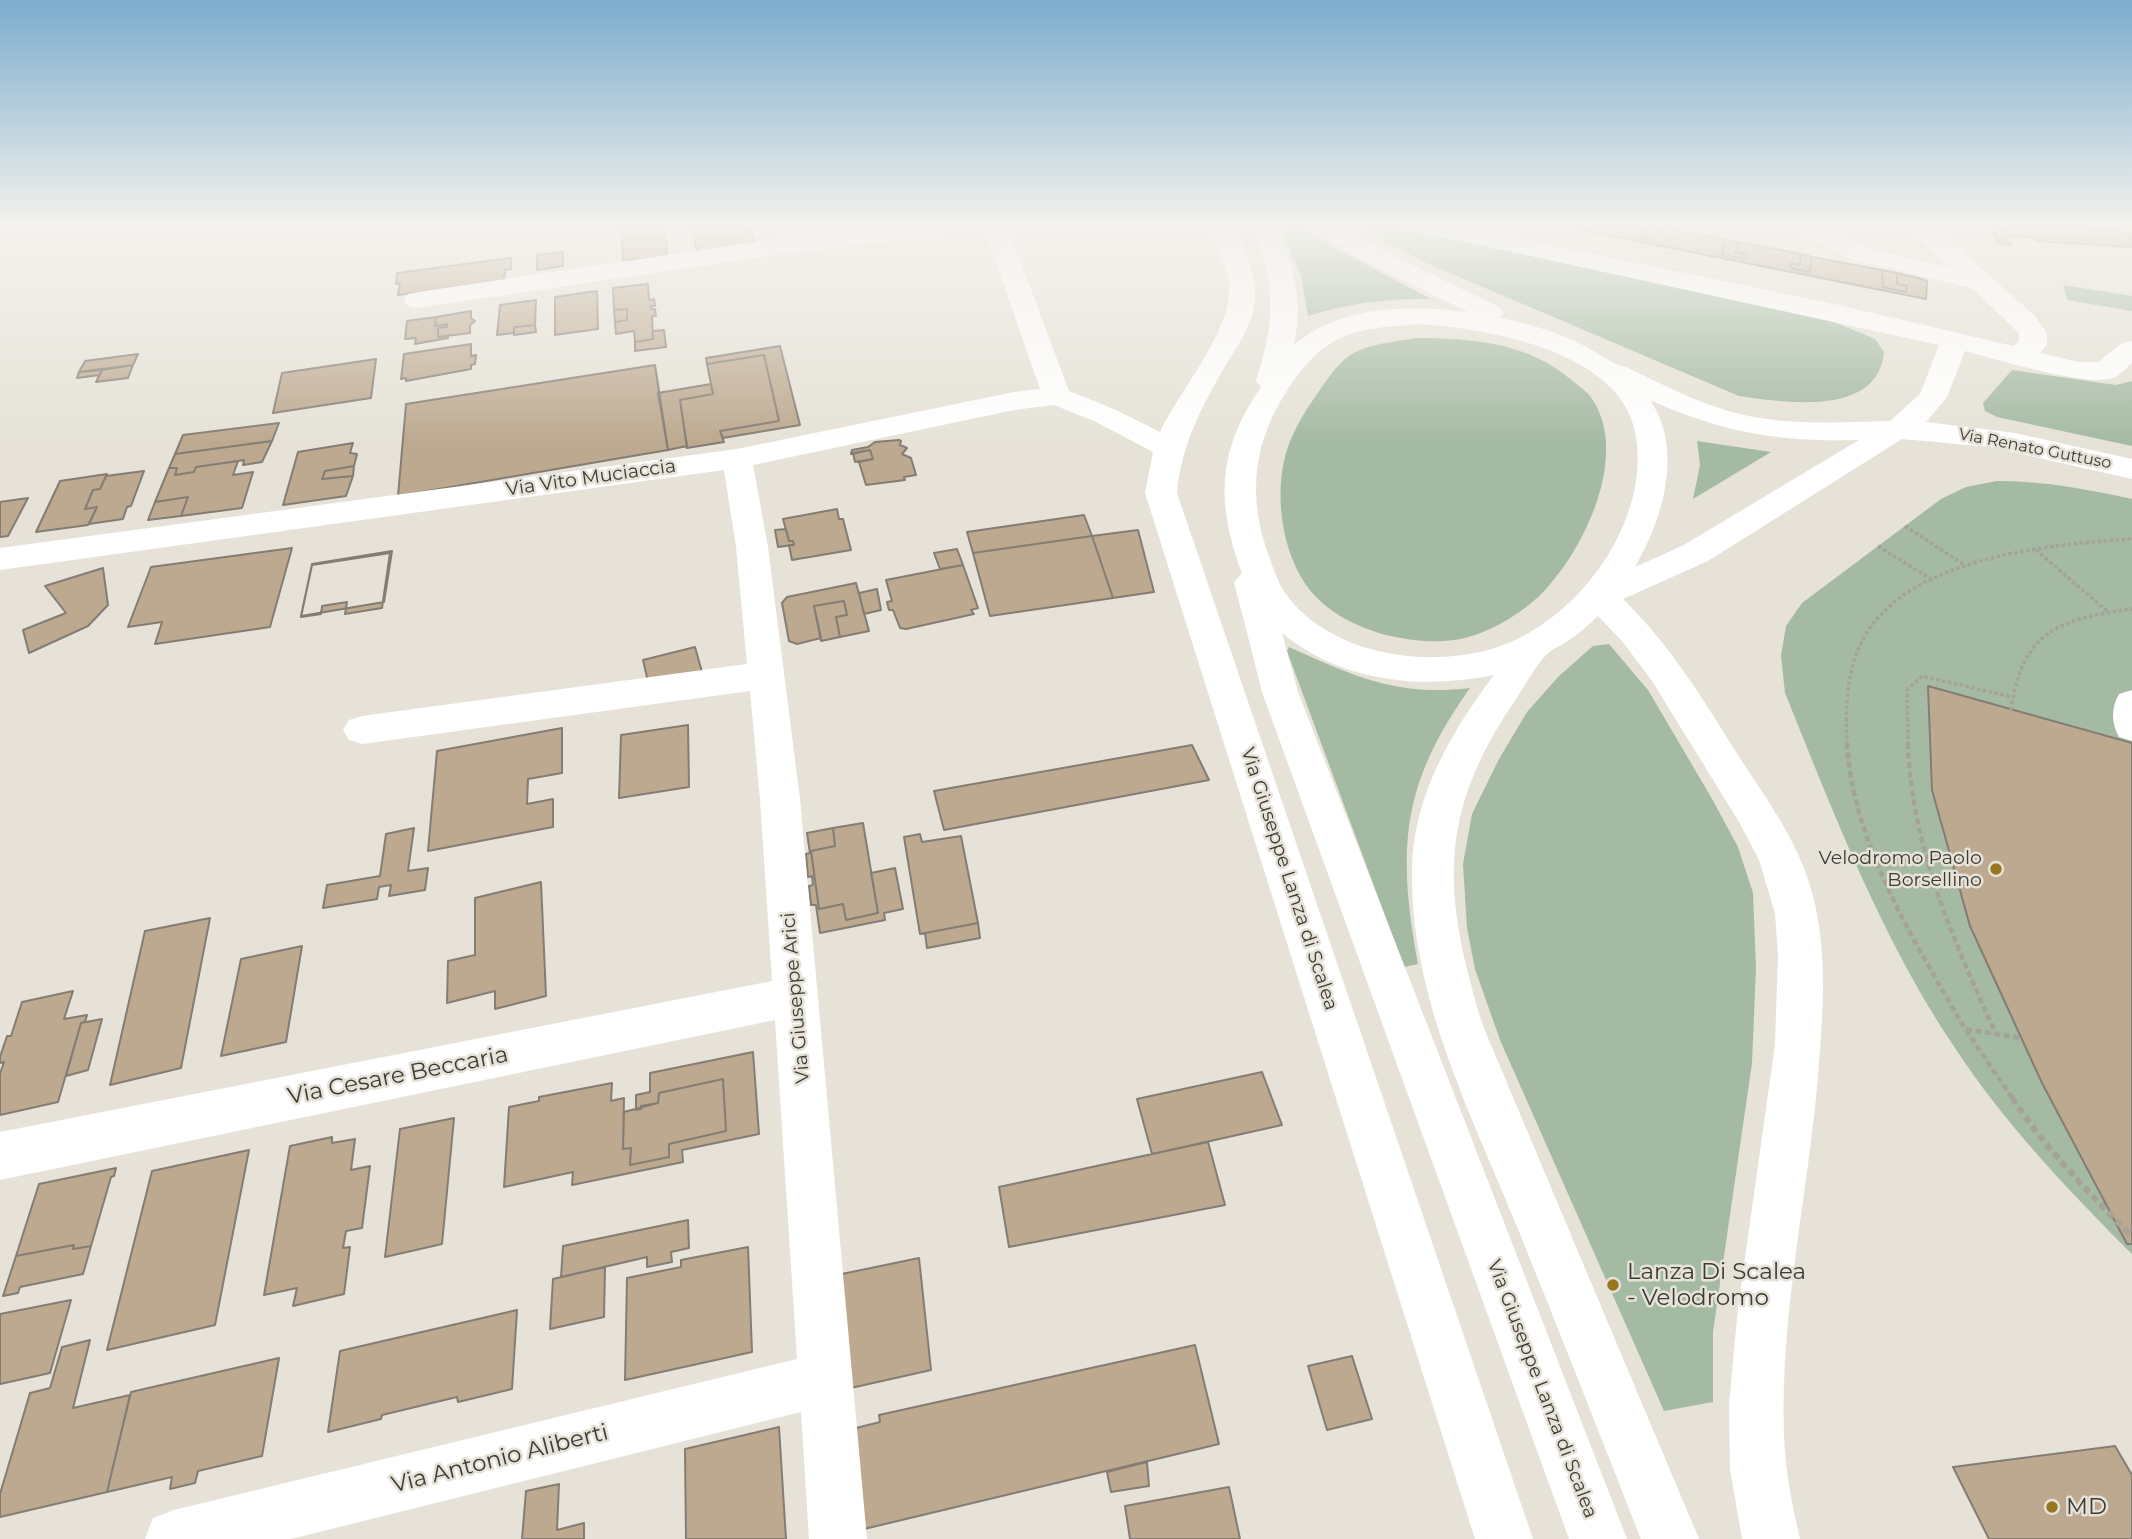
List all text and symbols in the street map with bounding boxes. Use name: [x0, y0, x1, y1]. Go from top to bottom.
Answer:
street label: Via Renato Guttuso: [1957, 425, 2113, 473]
street label: Via Vito Muciaccia: [504, 455, 678, 501]
street label: Via Giuseppe Lanza di Scalea: [1236, 745, 1342, 1013]
place label: Velodromo Paolo Borsellino: [1819, 847, 1982, 891]
marker: Velodromo Paolo Borsellino: [1988, 861, 2004, 877]
street label: Via Giuseppe Arici: [777, 912, 815, 1084]
street label: Via Cesare Beccaria: [285, 1041, 511, 1111]
street label: Via Giuseppe Lanza di Scalea: [1482, 1257, 1602, 1521]
place label: Lanza Di Scalea - Velodromo: [1627, 1258, 1806, 1312]
marker: Lanza Di Scalea - Velodromo: [1605, 1277, 1621, 1293]
street label: Via Antonio Aliberti: [389, 1419, 611, 1499]
place label: MD: [2066, 1493, 2107, 1521]
marker: MD: [2044, 1499, 2060, 1515]

